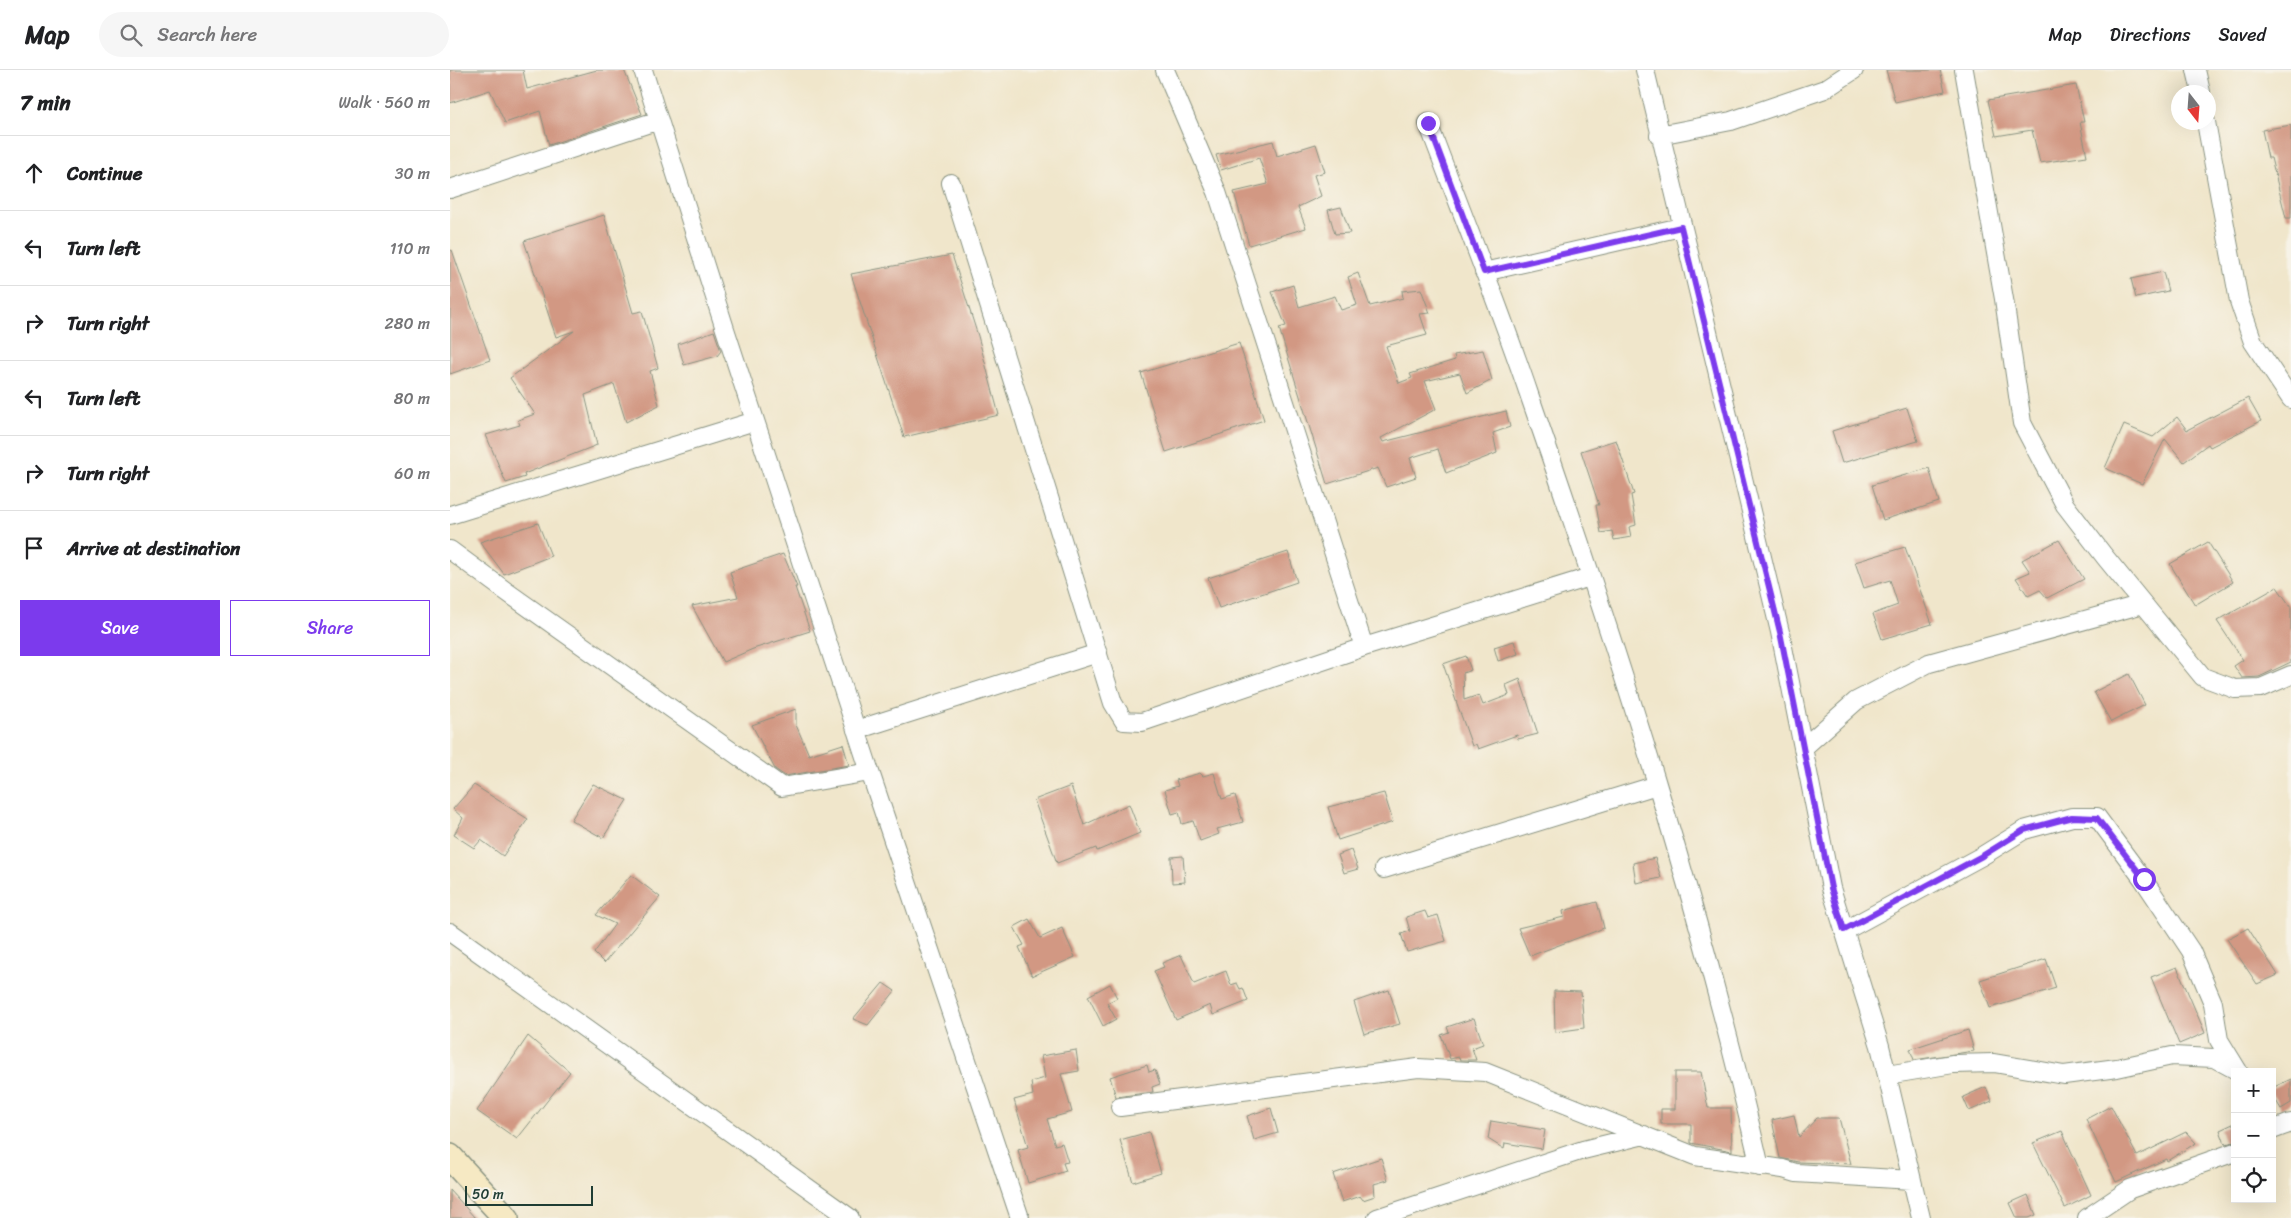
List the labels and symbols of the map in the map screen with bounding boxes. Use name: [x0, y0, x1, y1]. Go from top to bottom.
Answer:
north arrow: [2171, 85, 2216, 130]
route end: [1417, 112, 1440, 135]
route start: [2133, 868, 2156, 891]
scale bar: [465, 1183, 592, 1206]

